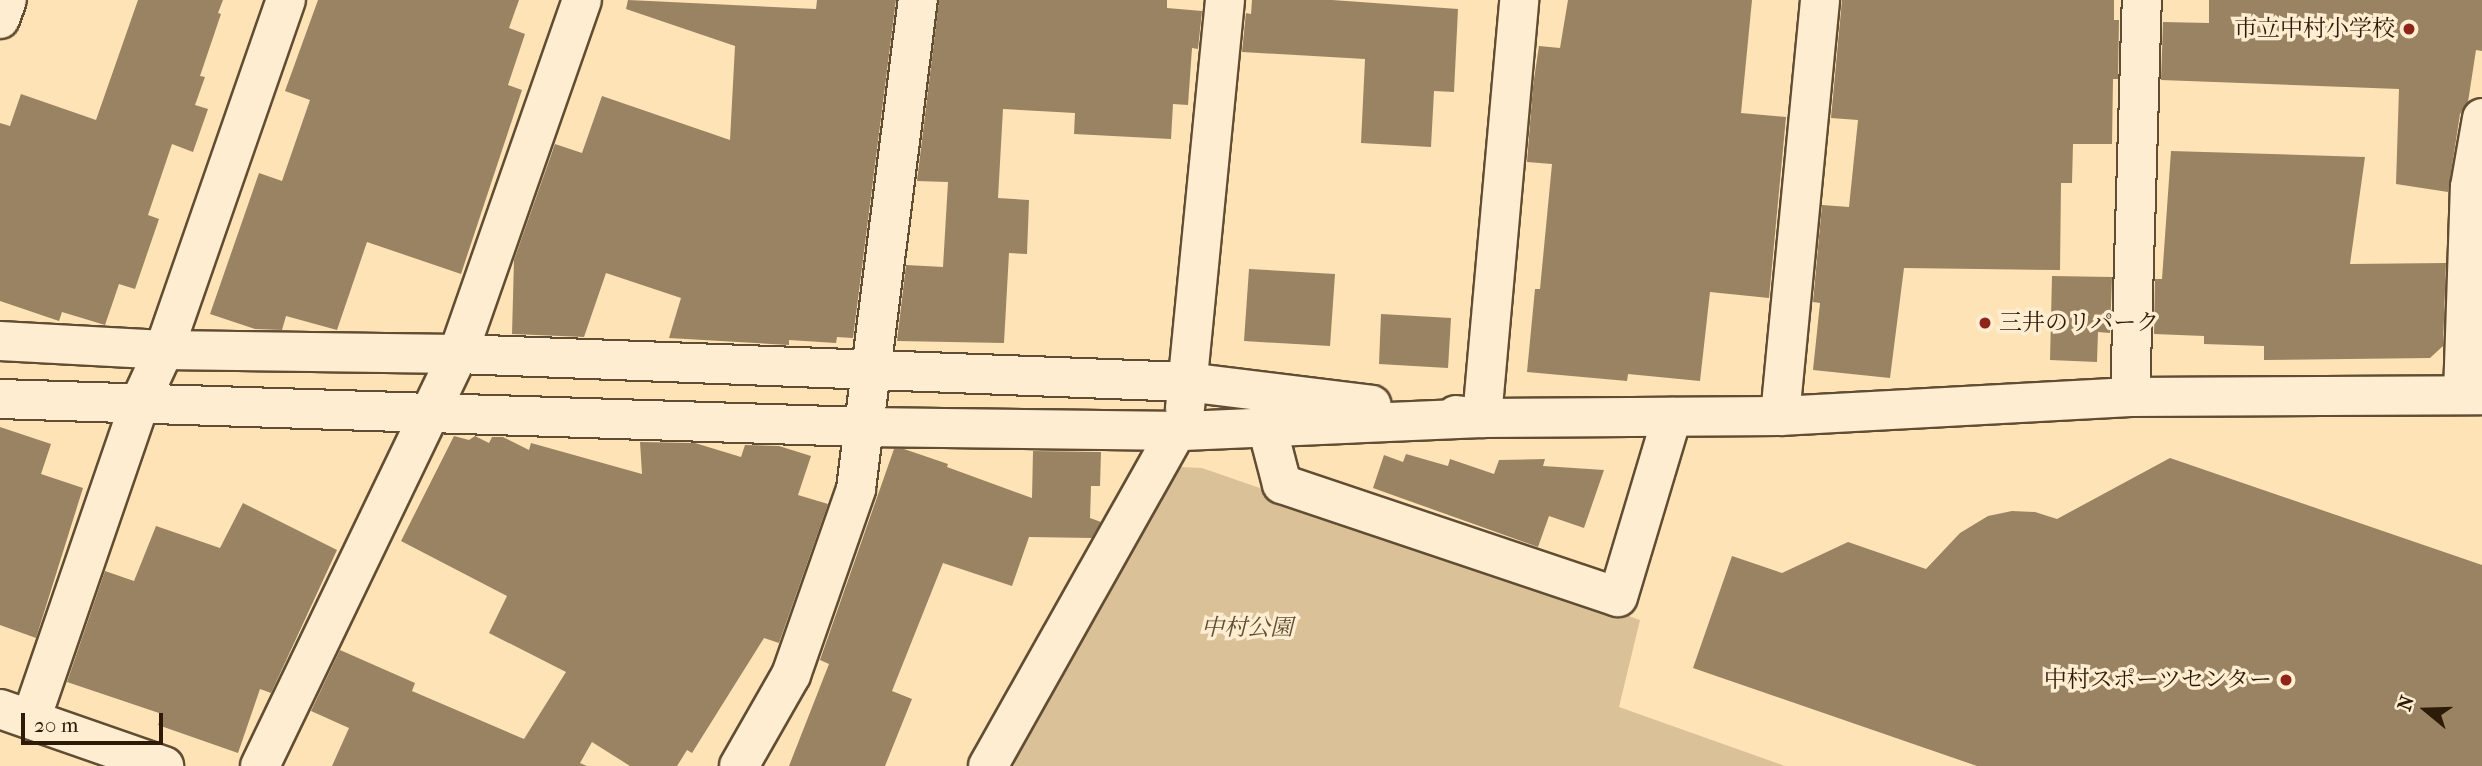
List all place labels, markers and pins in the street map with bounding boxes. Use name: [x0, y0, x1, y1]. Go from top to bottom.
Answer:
place label: 市立中村小学校: [2234, 15, 2395, 43]
marker: 市立中村小学校: [2401, 21, 2417, 37]
place label: 三井のリパーク: [1999, 309, 2160, 337]
marker: 三井のリパーク: [1977, 315, 1993, 331]
place label: 中村スポーツセンター: [2042, 666, 2272, 694]
marker: 中村スポーツセンター: [2278, 672, 2294, 688]

